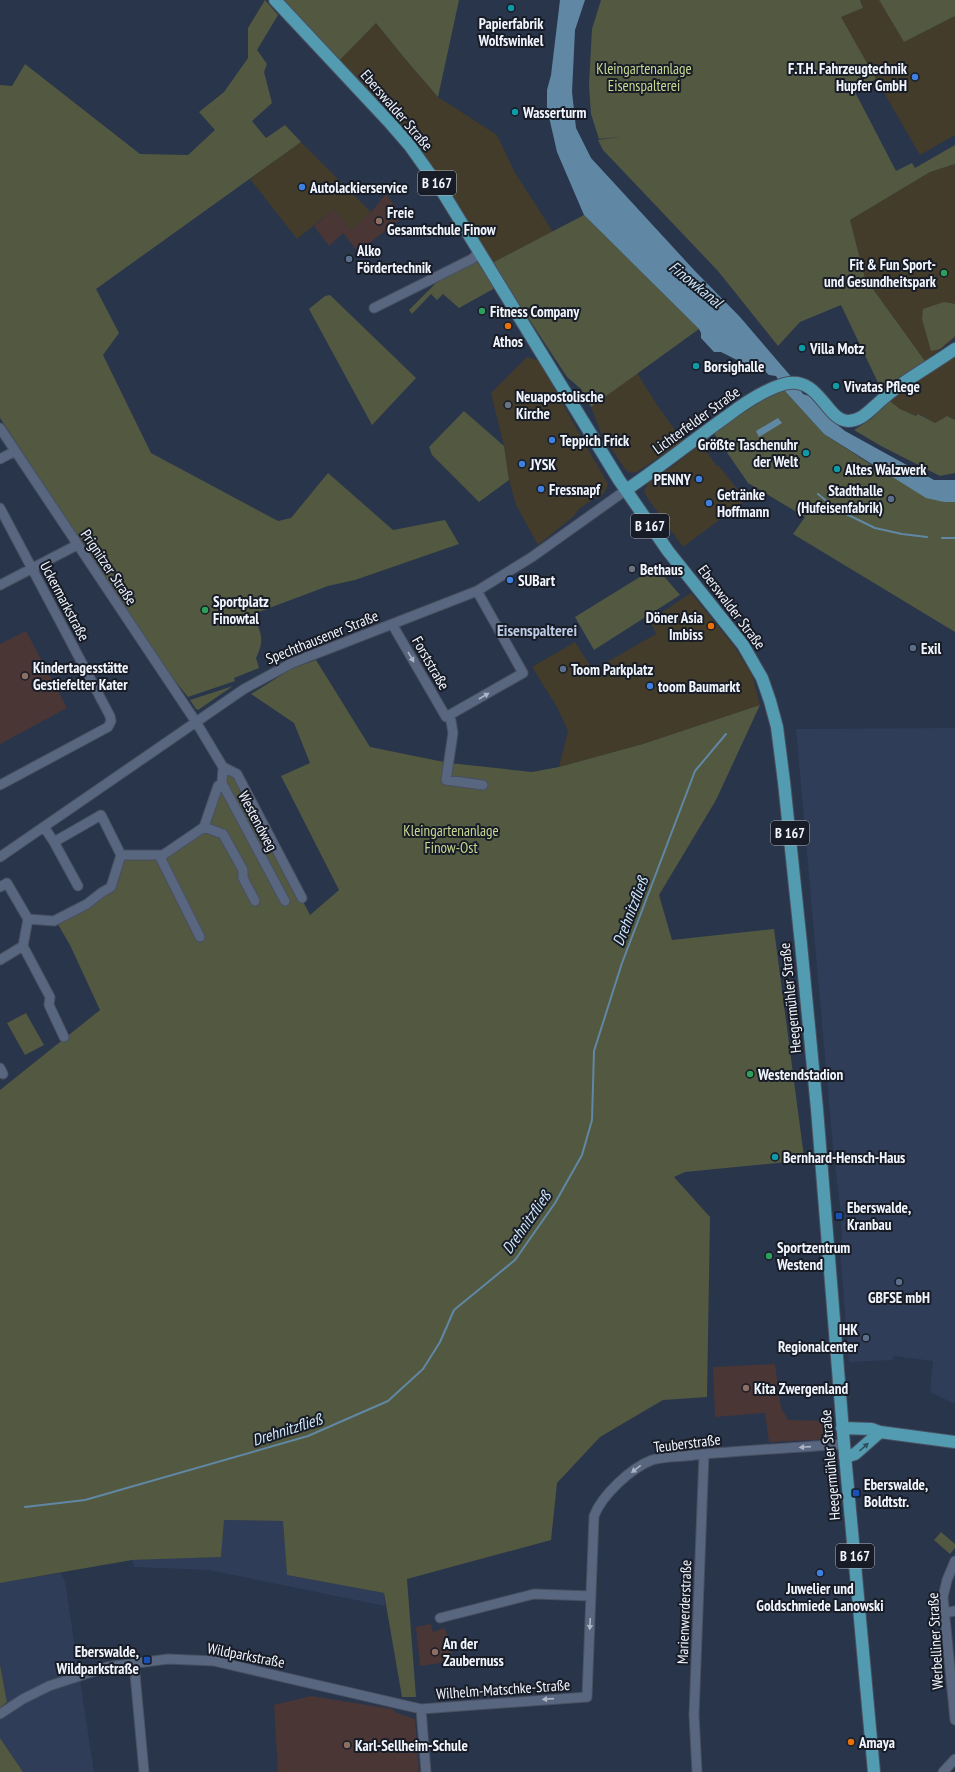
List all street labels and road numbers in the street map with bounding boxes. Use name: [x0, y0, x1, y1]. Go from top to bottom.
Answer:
street label: Eberswalder Straße: [357, 66, 437, 154]
road number: B 167: [418, 171, 456, 195]
street label: Lichterfelder Straße: [649, 382, 743, 458]
road number: B 167: [631, 514, 669, 538]
street label: Prignitzer Straße: [77, 526, 141, 608]
street label: Uckermarkstraße: [36, 558, 94, 644]
street label: Eberswalder Straße: [694, 561, 770, 653]
street label: Spechthausener Straße: [263, 606, 381, 668]
street label: Forststraße: [408, 633, 454, 693]
street label: Westendweg: [234, 788, 282, 854]
road number: B 167: [771, 821, 809, 845]
street label: Heegermühler Straße: [775, 942, 805, 1054]
street label: Heegermühler Straße: [816, 1409, 844, 1521]
street label: Teuberstraße: [652, 1429, 722, 1457]
road number: B 167: [836, 1544, 874, 1568]
street label: Marienwerderstraße: [673, 1560, 695, 1664]
street label: Werbelliner Straße: [923, 1592, 947, 1690]
street label: Wildparkstraße: [206, 1638, 286, 1672]
street label: Wilhelm-Matschke-Straße: [435, 1675, 571, 1703]

